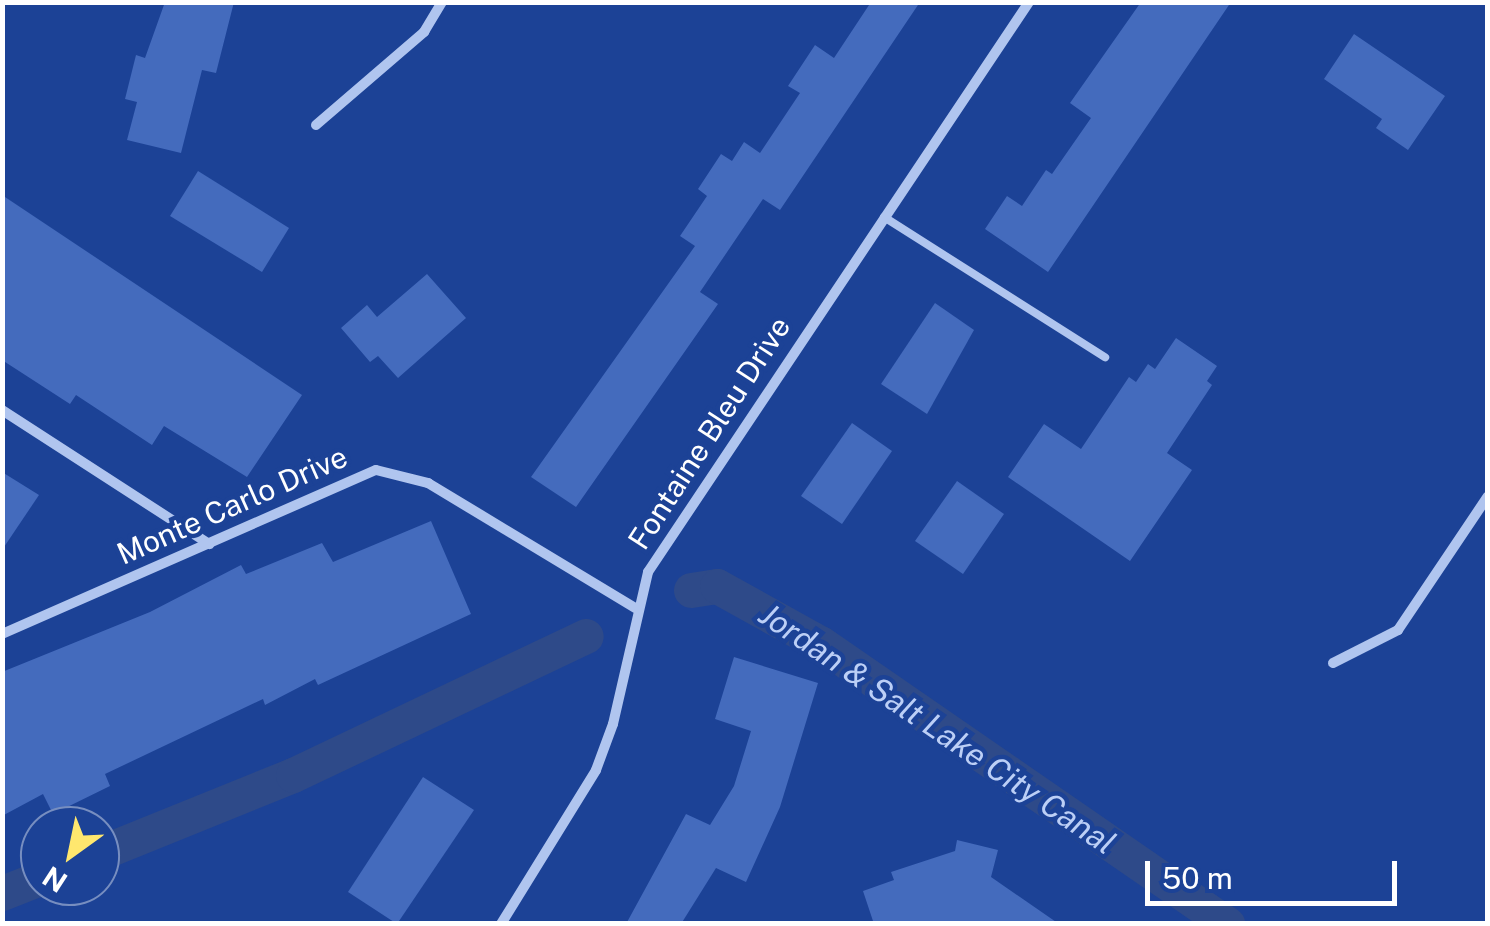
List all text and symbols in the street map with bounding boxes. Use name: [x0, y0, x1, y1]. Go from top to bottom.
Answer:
street label: Fontaine Bleu Drive: [620, 310, 798, 556]
street label: Monte Carlo Drive: [111, 438, 353, 572]
water label: Jordan & Salt Lake City Canal: [751, 595, 1123, 863]
north arrow: [20, 806, 120, 906]
scale bar: [1150, 841, 1402, 903]
text: N: [36, 860, 73, 900]
text: 50 m: [1162, 860, 1233, 896]

